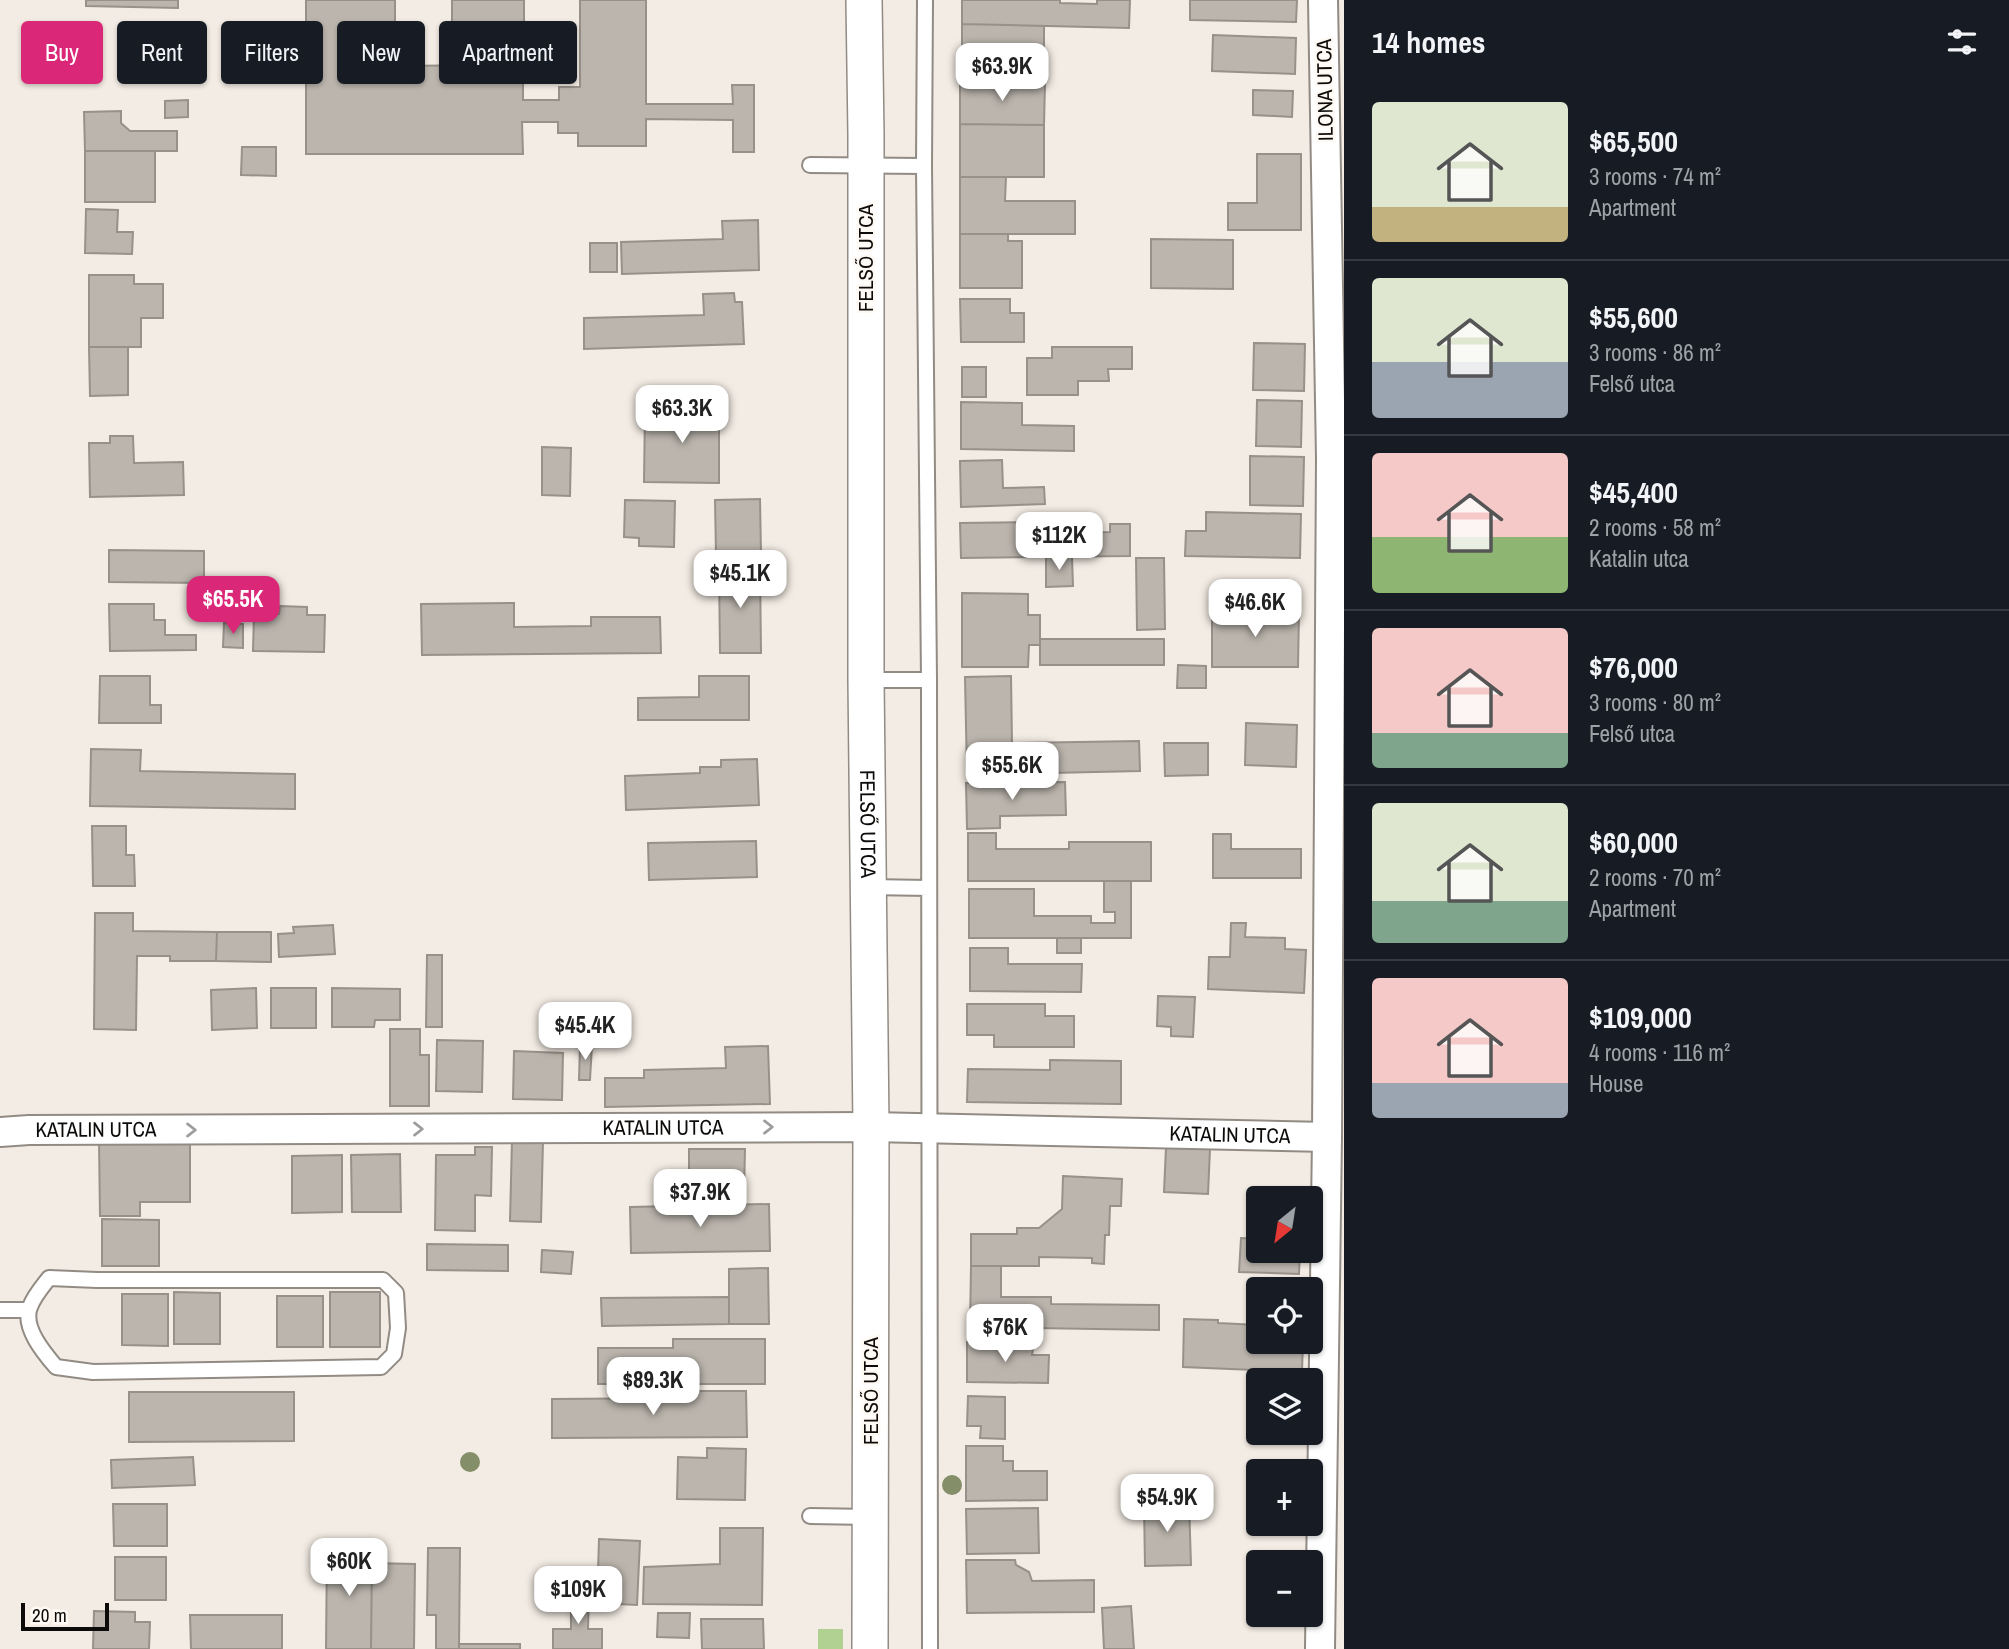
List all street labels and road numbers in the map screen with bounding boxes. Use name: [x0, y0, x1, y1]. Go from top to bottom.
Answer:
street label: ILONA UTCA: [1309, 38, 1340, 141]
street label: FELSŐ UTCA: [851, 203, 880, 312]
street label: FELSŐ UTCA: [853, 770, 883, 879]
street label: KATALIN UTCA: [602, 1113, 724, 1142]
street label: KATALIN UTCA: [35, 1115, 157, 1144]
street label: KATALIN UTCA: [1169, 1119, 1291, 1150]
street label: FELSŐ UTCA: [856, 1336, 885, 1445]

